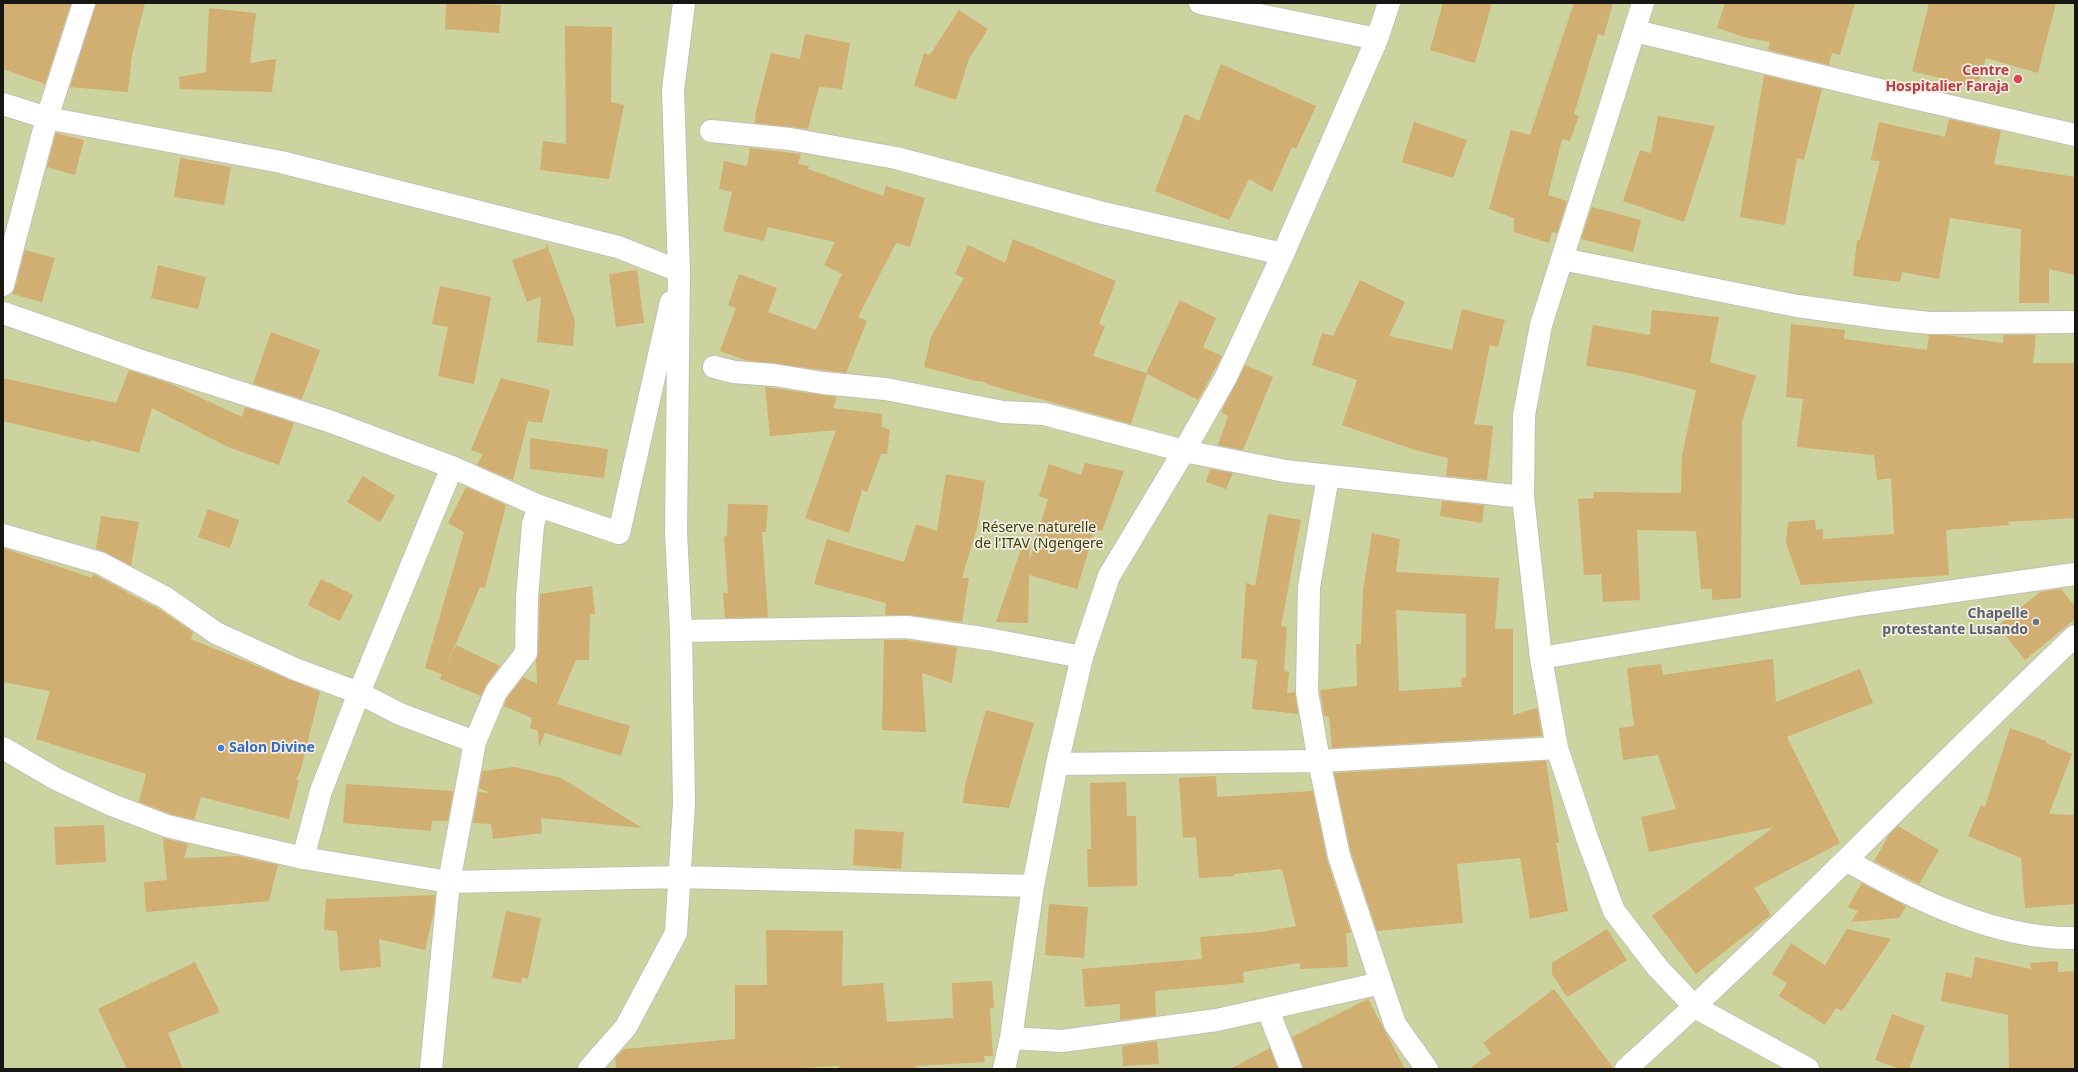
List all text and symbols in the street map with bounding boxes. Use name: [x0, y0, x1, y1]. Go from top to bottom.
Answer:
place label: Centre Hospitalier Faraja: [1885, 63, 2009, 96]
marker: Centre Hospitalier Faraja: [2012, 73, 2024, 85]
park label: Réserve naturelle de l'ITAV (Ngengere: [975, 520, 1103, 552]
place label: Chapelle protestante Lusando: [1882, 606, 2028, 638]
marker: Chapelle protestante Lusando: [2031, 617, 2041, 627]
place label: Salon Divine: [229, 740, 315, 756]
marker: Salon Divine: [216, 743, 226, 753]

